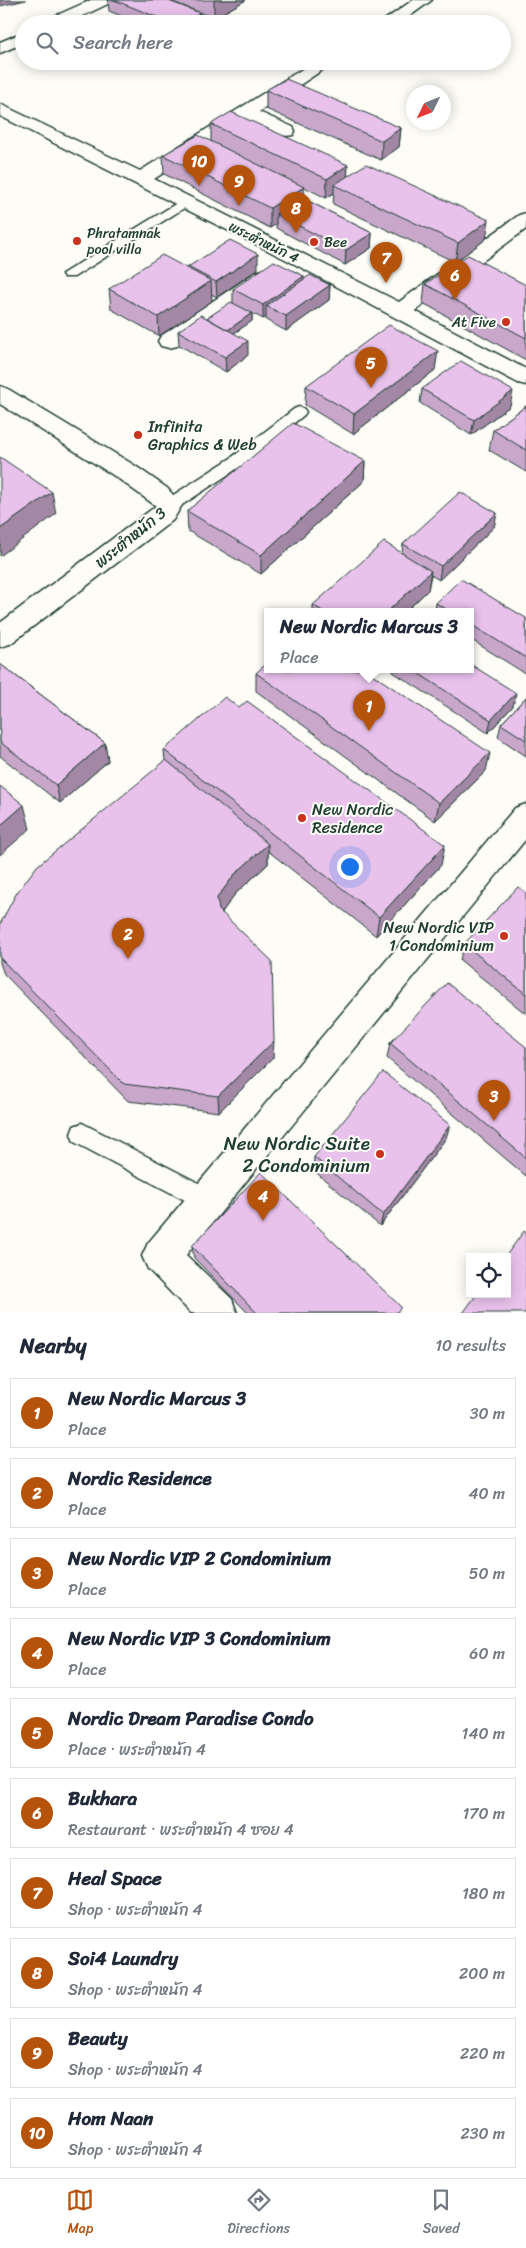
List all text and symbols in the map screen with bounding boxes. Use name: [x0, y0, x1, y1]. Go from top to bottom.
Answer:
search box: [15, 15, 511, 70]
text: Search here: [73, 26, 173, 59]
icon: search: [33, 29, 61, 57]
north arrow: [406, 85, 451, 130]
pin: 10: [183, 145, 215, 186]
pin: 9: [223, 165, 255, 206]
pin: 8: [280, 192, 312, 233]
street label: พระตำหนัก 4: [224, 215, 304, 270]
place label: Phratamnak pool villa: [86, 221, 161, 262]
place label: Bee: [324, 230, 347, 255]
marker: Phratamnak pool villa: [71, 235, 83, 247]
marker: Bee: [308, 236, 320, 248]
pin: 7: [370, 242, 402, 283]
pin: 6: [439, 259, 471, 300]
place label: At Five: [451, 310, 496, 335]
marker: At Five: [500, 316, 512, 328]
pin: 5: [355, 347, 387, 388]
place label: Infinita Graphics & Web: [147, 412, 257, 459]
marker: Infinita Graphics & Web: [132, 429, 144, 441]
street label: พระตำหนัก 3: [88, 499, 173, 576]
popup: [264, 608, 474, 673]
text: New Nordic Marcus 3: [280, 610, 458, 643]
text: Place: [280, 643, 318, 672]
pin: 1: [353, 690, 385, 731]
place label: New Nordic Residence: [312, 795, 393, 842]
marker: New Nordic Residence: [296, 812, 308, 824]
your location: [337, 854, 363, 880]
place label: New Nordic VIP 1 Condominium: [383, 913, 495, 960]
pin: 2: [112, 918, 144, 959]
marker: New Nordic VIP 1 Condominium: [498, 930, 510, 942]
pin: 3: [478, 1080, 510, 1121]
place label: New Nordic Suite 2 Condominium: [224, 1127, 370, 1182]
marker: New Nordic Suite 2 Condominium: [374, 1148, 386, 1160]
pin: 4: [247, 1180, 279, 1221]
map controls: [466, 1253, 511, 1298]
button: locate: [466, 1253, 511, 1298]
text: Nearby: [20, 1327, 86, 1365]
text: 10 results: [435, 1331, 506, 1360]
text: New Nordic Marcus 3: [68, 1382, 246, 1415]
text: 1: [34, 1399, 40, 1428]
text: 30 m: [470, 1399, 505, 1428]
text: Place: [68, 1415, 107, 1444]
text: Nordic Residence: [68, 1462, 212, 1495]
text: 2: [32, 1479, 42, 1508]
text: 40 m: [468, 1479, 505, 1508]
text: Place: [68, 1495, 107, 1524]
text: New Nordic VIP 2 Condominium: [68, 1542, 331, 1575]
text: 3: [33, 1559, 41, 1588]
text: 50 m: [469, 1559, 505, 1588]
text: Place: [68, 1575, 107, 1604]
text: New Nordic VIP 3 Condominium: [68, 1622, 331, 1655]
text: 4: [32, 1639, 42, 1668]
text: 60 m: [469, 1639, 505, 1668]
text: Place: [68, 1655, 107, 1684]
text: Nordic Dream Paradise Condo: [68, 1702, 314, 1735]
text: 5: [32, 1719, 42, 1748]
text: 140 m: [462, 1719, 505, 1748]
text: Place · พระตำหนัก 4: [68, 1735, 206, 1764]
text: Bukhara: [68, 1782, 137, 1815]
text: 6: [32, 1799, 42, 1828]
text: 170 m: [462, 1799, 505, 1828]
text: Restaurant · พระตำหนัก 4 ซอย 4: [68, 1815, 294, 1844]
text: Heal Space: [68, 1862, 162, 1895]
text: 7: [32, 1879, 42, 1908]
text: 180 m: [462, 1879, 505, 1908]
text: Shop · พระตำหนัก 4: [68, 1895, 202, 1924]
text: Soi4 Laundry: [68, 1942, 178, 1975]
text: 8: [32, 1959, 42, 1988]
text: 200 m: [459, 1959, 505, 1988]
text: Shop · พระตำหนัก 4: [68, 1975, 202, 2004]
text: Beauty: [68, 2022, 128, 2055]
text: 9: [32, 2039, 42, 2068]
text: 220 m: [460, 2039, 505, 2068]
text: Shop · พระตำหนัก 4: [68, 2055, 202, 2084]
text: Hom Naan: [68, 2102, 153, 2135]
text: 10: [29, 2119, 45, 2148]
text: 230 m: [460, 2119, 505, 2148]
text: Shop · พระตำหนัก 4: [68, 2135, 202, 2164]
tab: Map: [66, 2186, 94, 2241]
tab: Directions: [227, 2186, 290, 2241]
tab: Saved: [423, 2186, 460, 2241]

